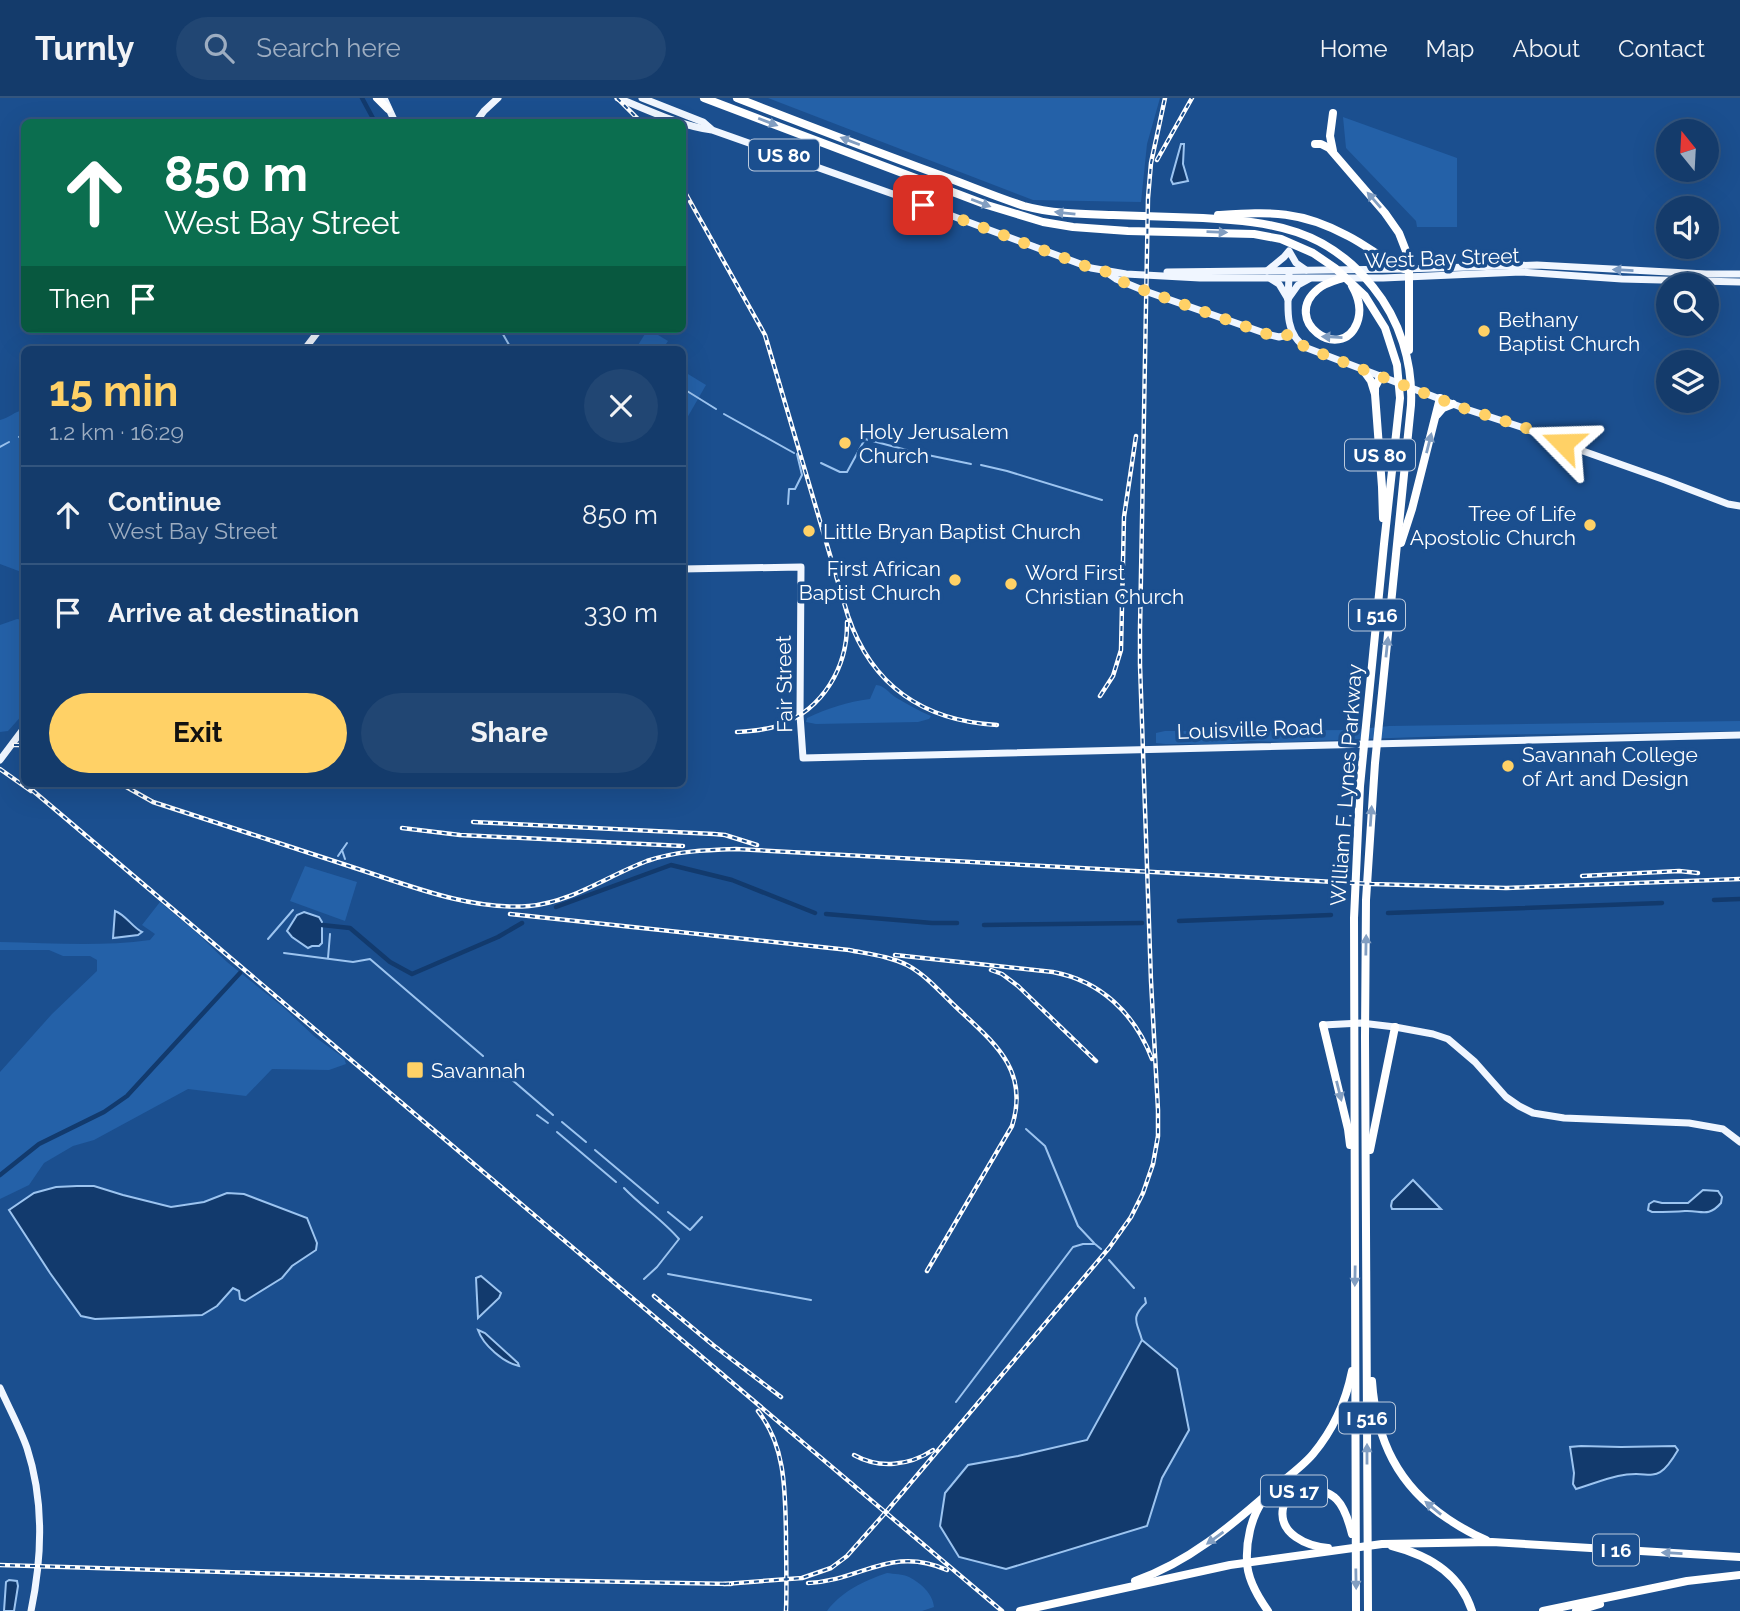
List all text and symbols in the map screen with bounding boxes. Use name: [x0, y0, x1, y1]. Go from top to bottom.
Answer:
search box: [176, 17, 666, 80]
text: Turnly: [35, 29, 134, 68]
icon: search: [200, 29, 238, 67]
text: Search here: [256, 33, 401, 63]
text: Home: [1320, 34, 1388, 63]
text: Map: [1426, 34, 1474, 63]
text: About: [1512, 34, 1580, 63]
text: Contact: [1618, 34, 1705, 63]
one-way arrow: [758, 117, 779, 128]
north arrow: [1656, 119, 1718, 182]
map controls: [1656, 119, 1719, 413]
one-way arrow: [840, 135, 861, 146]
road number: US 80: [749, 139, 819, 170]
text: 850 m: [164, 145, 308, 202]
icon: ahead: [49, 147, 140, 238]
pin: [893, 175, 953, 235]
icon: arrive: [904, 186, 942, 224]
one-way arrow: [1366, 191, 1382, 209]
button: sound: [1656, 196, 1719, 259]
one-way arrow: [970, 197, 991, 208]
text: West Bay Street: [164, 204, 400, 241]
one-way arrow: [1054, 207, 1076, 218]
one-way arrow: [1206, 226, 1228, 238]
street label: West Bay Street: [1364, 243, 1520, 273]
one-way arrow: [1612, 264, 1634, 275]
button: search: [1656, 273, 1719, 336]
icon: arrive: [124, 280, 162, 318]
text: Then: [49, 284, 110, 314]
place label: Bethany Baptist Church: [1498, 307, 1640, 356]
marker: Bethany Baptist Church: [1476, 323, 1492, 339]
one-way arrow: [1321, 331, 1343, 342]
button: layers: [1656, 350, 1719, 413]
text: 15 min: [49, 367, 178, 416]
button: close: [584, 369, 658, 443]
position arrow: [1526, 406, 1600, 480]
text: 1.2 km · 16:29: [49, 418, 184, 445]
place label: Holy Jerusalem Church: [859, 419, 1009, 468]
one-way arrow: [1424, 432, 1435, 454]
marker: Holy Jerusalem Church: [837, 435, 853, 451]
road number: US 80: [1345, 440, 1415, 470]
text: Continue: [108, 487, 221, 517]
icon: ahead: [49, 496, 87, 534]
text: 850 m: [582, 500, 658, 530]
place label: Tree of Life Apostolic Church: [1410, 501, 1576, 550]
text: West Bay Street: [108, 517, 278, 544]
marker: Tree of Life Apostolic Church: [1582, 517, 1598, 533]
place label: Little Bryan Baptist Church: [823, 519, 1081, 544]
marker: Little Bryan Baptist Church: [801, 523, 817, 539]
place label: First African Baptist Church: [799, 556, 941, 605]
place label: Word First Christian Church: [1025, 560, 1184, 609]
marker: First African Baptist Church: [947, 572, 963, 588]
marker: Word First Christian Church: [1003, 576, 1019, 592]
icon: arrive: [49, 594, 87, 632]
text: Arrive at destination: [108, 598, 359, 628]
text: 330 m: [584, 598, 658, 628]
road number: I 516: [1349, 600, 1405, 630]
street label: Fair Street: [771, 635, 797, 733]
one-way arrow: [1381, 636, 1392, 658]
street label: William F. Lynes Parkway: [1325, 663, 1367, 907]
button: Exit: [49, 693, 347, 773]
button: Share: [361, 693, 658, 773]
street label: Louisville Road: [1176, 714, 1324, 744]
place label: Savannah College of Art and Design: [1522, 742, 1698, 791]
marker: Savannah College of Art and Design: [1500, 758, 1516, 774]
one-way arrow: [1366, 805, 1377, 827]
one-way arrow: [1360, 934, 1372, 956]
place label: Savannah: [431, 1058, 525, 1083]
marker: Savannah: [405, 1060, 425, 1080]
one-way arrow: [1334, 1080, 1345, 1102]
one-way arrow: [1349, 1266, 1361, 1288]
road number: I 516: [1339, 1402, 1395, 1434]
one-way arrow: [1361, 1442, 1372, 1464]
road number: US 17: [1261, 1476, 1327, 1506]
one-way arrow: [1425, 1500, 1443, 1515]
one-way arrow: [1206, 1530, 1224, 1544]
road number: I 16: [1593, 1534, 1639, 1566]
one-way arrow: [1661, 1548, 1683, 1559]
one-way arrow: [1350, 1569, 1362, 1591]

